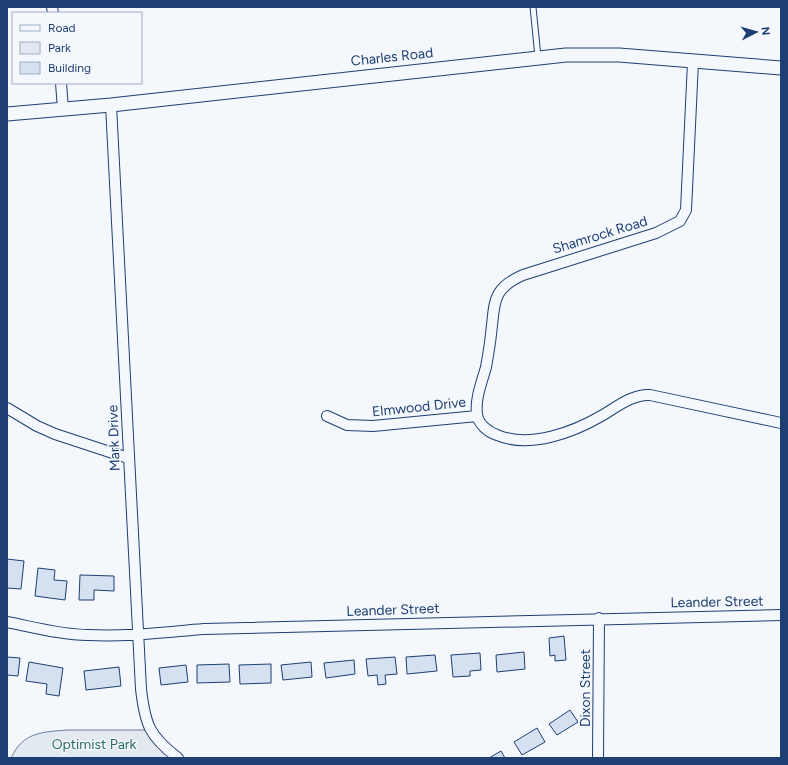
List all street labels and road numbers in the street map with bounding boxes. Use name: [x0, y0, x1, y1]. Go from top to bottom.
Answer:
street label: Charles Road: [350, 44, 434, 70]
street label: Shamrock Road: [550, 212, 650, 258]
street label: Elmwood Drive: [371, 394, 467, 420]
street label: Mark Drive: [104, 404, 124, 471]
street label: Leander Street: [670, 593, 764, 611]
street label: Leander Street: [346, 600, 440, 620]
street label: Dixon Street: [577, 649, 594, 727]

